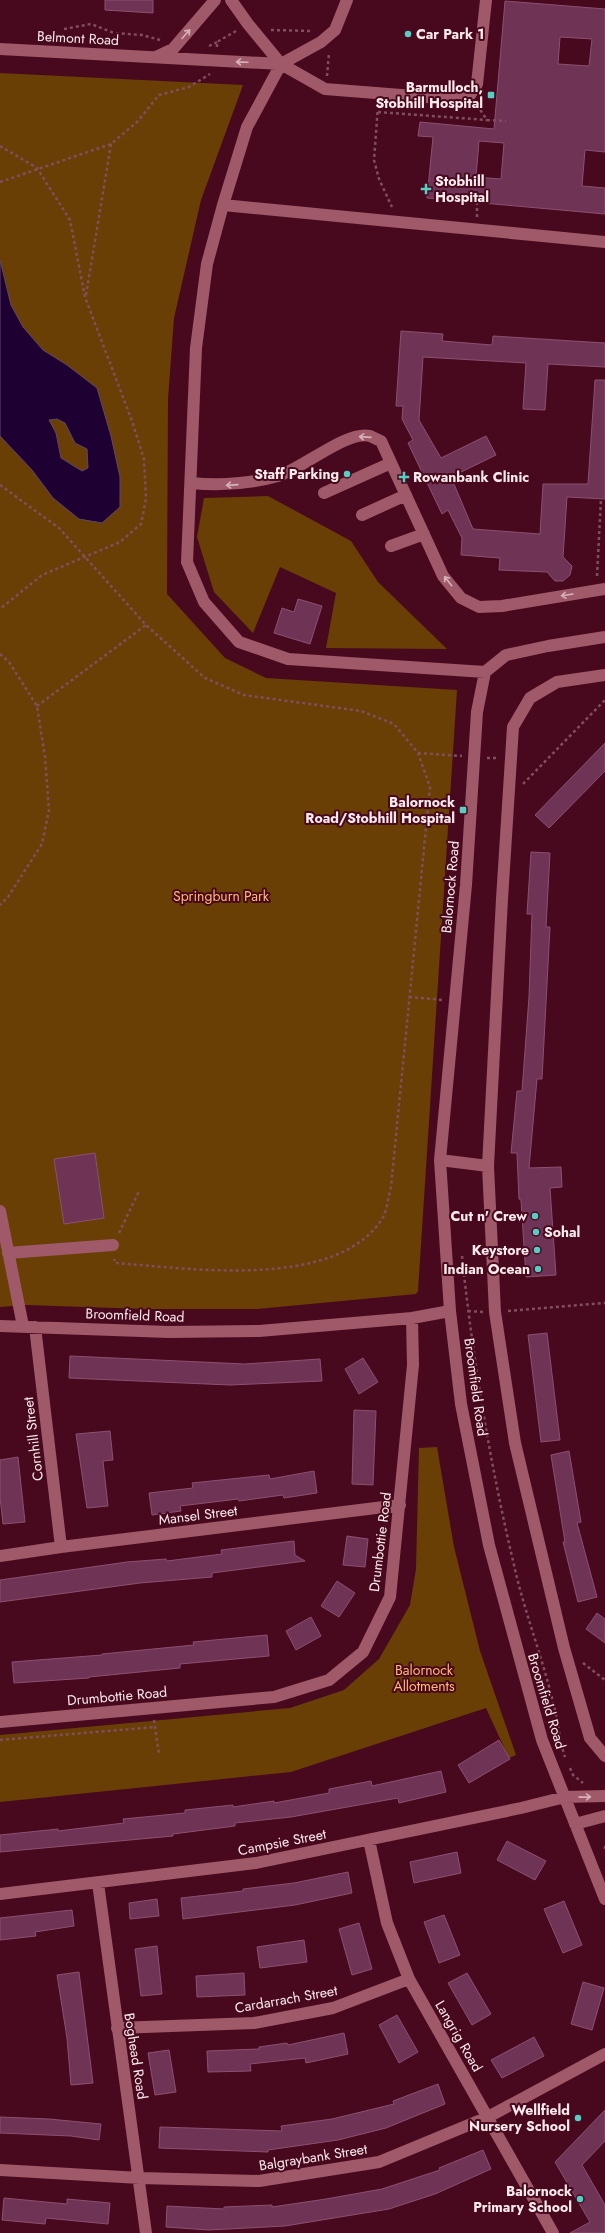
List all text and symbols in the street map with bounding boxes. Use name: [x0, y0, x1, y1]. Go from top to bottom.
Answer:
place label: Car Park 1: [416, 24, 484, 44]
street label: Belmont Road: [37, 26, 119, 50]
one-way arrow: [182, 29, 191, 40]
marker: Car Park 1: [403, 29, 413, 39]
one-way arrow: [236, 58, 249, 66]
place label: Barmulloch, Stobhill Hospital: [375, 77, 483, 113]
marker: Barmulloch, Stobhill Hospital: [486, 90, 496, 100]
place label: Stobhill Hospital: [435, 171, 489, 207]
marker: Stobhill Hospital: [420, 183, 432, 195]
one-way arrow: [359, 433, 372, 440]
place label: Staff Parking: [254, 464, 339, 484]
place label: Rowanbank Clinic: [413, 467, 529, 487]
marker: Staff Parking: [342, 469, 352, 479]
marker: Rowanbank Clinic: [398, 471, 410, 483]
one-way arrow: [226, 481, 239, 488]
one-way arrow: [443, 576, 452, 587]
one-way arrow: [560, 592, 573, 600]
place label: Balornock Road/Stobhill Hospital: [305, 792, 455, 828]
marker: Balornock Road/Stobhill Hospital: [458, 805, 468, 815]
street label: Balornock Road: [436, 840, 464, 934]
park label: Springburn Park: [173, 886, 270, 906]
place label: Cut n' Crew: [451, 1206, 527, 1226]
marker: Cut n' Crew: [530, 1211, 540, 1221]
place label: Sohal: [544, 1222, 580, 1242]
marker: Sohal: [531, 1227, 541, 1237]
place label: Keystore: [472, 1240, 529, 1260]
marker: Keystore: [532, 1245, 542, 1255]
place label: Indian Ocean: [443, 1259, 530, 1279]
marker: Indian Ocean: [533, 1264, 543, 1274]
street label: Broomfield Road: [85, 1303, 185, 1327]
street label: Broomfield Road: [459, 1337, 493, 1437]
street label: Cornhill Street: [18, 1395, 48, 1482]
street label: Drumbottie Road: [364, 1491, 396, 1593]
street label: Mansel Street: [158, 1500, 239, 1530]
street label: Broomfield Road: [523, 1651, 571, 1751]
park label: Balornock Allotments: [393, 1660, 455, 1696]
street label: Drumbottie Road: [66, 1682, 168, 1710]
one-way arrow: [578, 1793, 591, 1800]
street label: Campsie Street: [236, 1824, 328, 1860]
street label: Cardarrach Street: [233, 1980, 339, 2018]
street label: Langrig Road: [431, 1997, 487, 2075]
street label: Boghead Road: [119, 2011, 153, 2101]
place label: Wellfield Nursery School: [469, 2100, 570, 2136]
marker: Wellfield Nursery School: [573, 2113, 583, 2123]
street label: Balgraybank Street: [258, 2138, 369, 2175]
place label: Balornock Primary School: [473, 2181, 572, 2217]
marker: Balornock Primary School: [575, 2194, 585, 2204]

